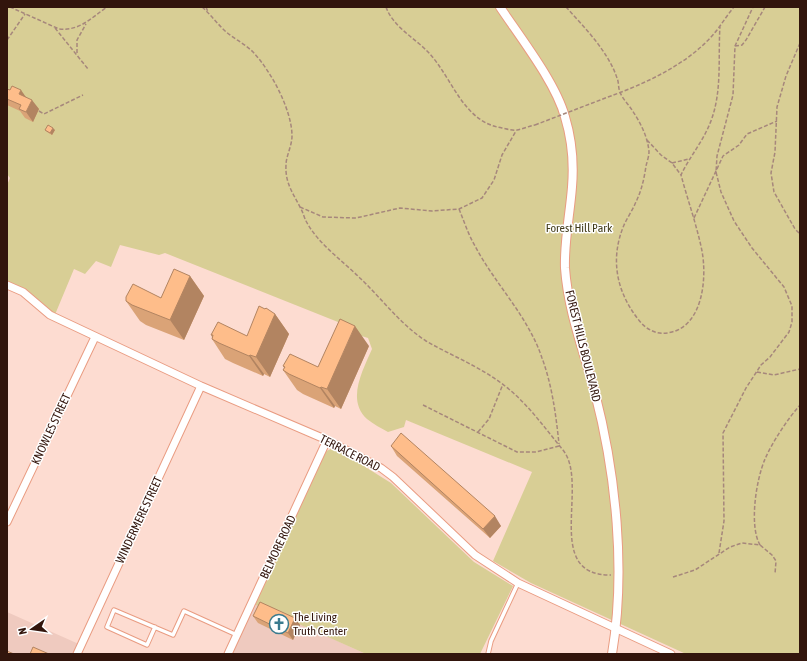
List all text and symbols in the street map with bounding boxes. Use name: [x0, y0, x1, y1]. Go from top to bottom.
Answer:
park label: Forest Hill Park: [546, 221, 613, 235]
street label: FOREST HILLS BOULEVARD: [562, 289, 604, 404]
street label: KNOWLES STREET: [28, 391, 74, 467]
street label: TERRACE ROAD: [317, 432, 383, 474]
street label: WINDERMERE STREET: [113, 474, 166, 566]
street label: BELMORE ROAD: [257, 513, 299, 581]
north arrow: [12, 609, 52, 649]
place label: The Living Truth Center: [293, 610, 347, 638]
church icon: The Living Truth Center: [268, 613, 290, 635]
text: N: [16, 627, 29, 636]

